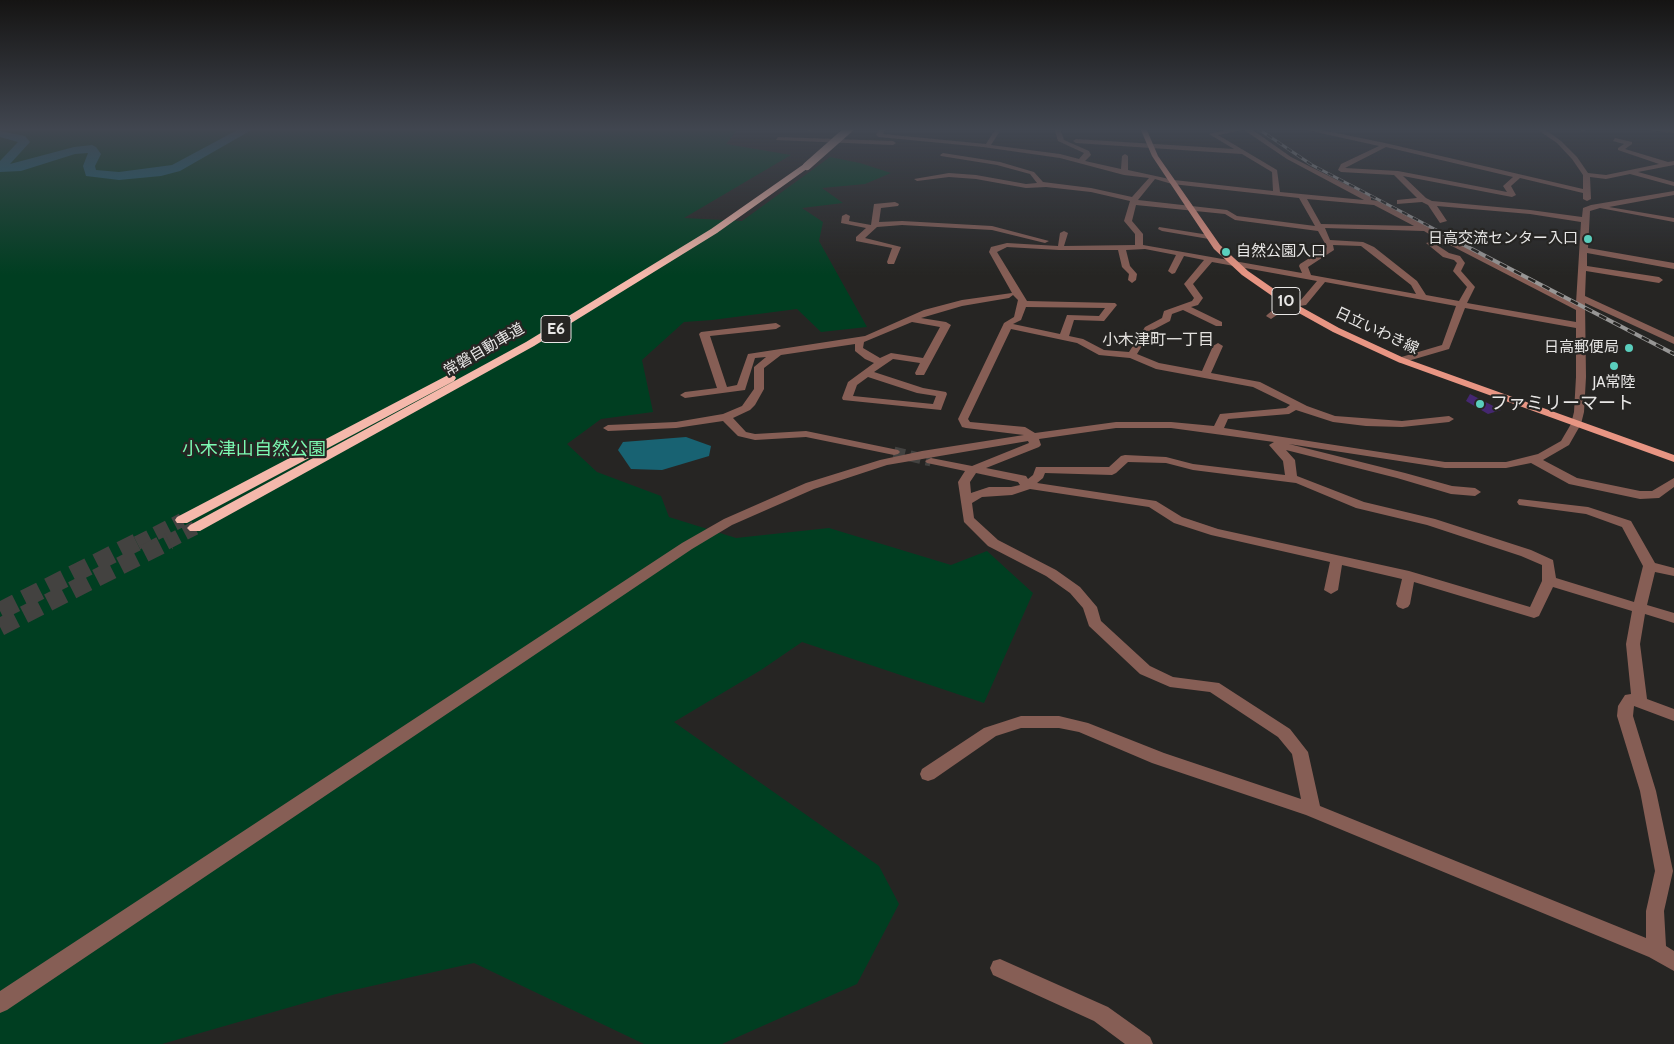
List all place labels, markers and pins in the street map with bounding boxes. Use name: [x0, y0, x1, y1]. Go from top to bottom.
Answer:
place label: 日高交流センター入口: [1428, 230, 1578, 248]
marker: 日高交流センター入口: [1582, 233, 1594, 245]
place label: 自然公園入口: [1236, 243, 1326, 261]
marker: 自然公園入口: [1220, 246, 1232, 258]
place label: 日高郵便局: [1544, 339, 1619, 357]
marker: 日高郵便局: [1623, 342, 1635, 354]
marker: JA常陸: [1608, 360, 1620, 372]
place label: JA常陸: [1592, 374, 1636, 392]
place label: ファミリーマート: [1490, 393, 1634, 415]
marker: ファミリーマート: [1474, 398, 1486, 410]

